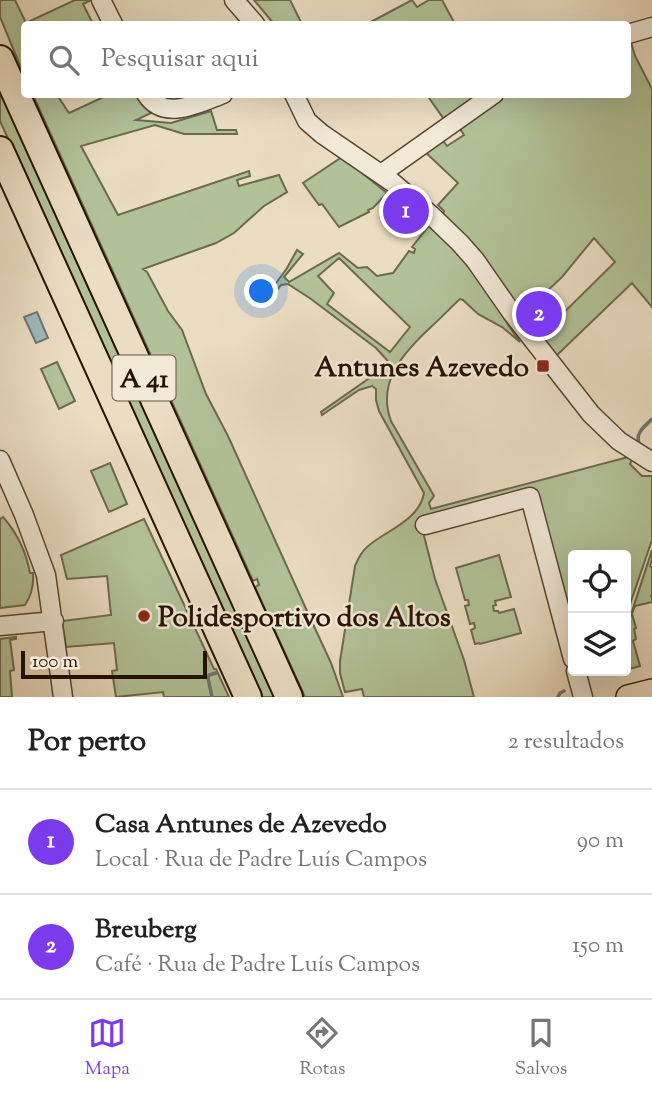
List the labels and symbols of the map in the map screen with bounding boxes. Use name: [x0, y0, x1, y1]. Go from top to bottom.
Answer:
pin: 1: [383, 185, 429, 237]
your location: [244, 274, 278, 308]
pin: 2: [516, 288, 562, 340]
place label: Antunes Azevedo: [314, 349, 529, 389]
road number: A 41: [113, 356, 176, 400]
marker: Antunes Azevedo: [535, 358, 551, 374]
place label: Polidesportivo dos Altos: [158, 599, 451, 639]
marker: Polidesportivo dos Altos: [136, 608, 152, 624]
scale bar: [21, 648, 206, 680]

